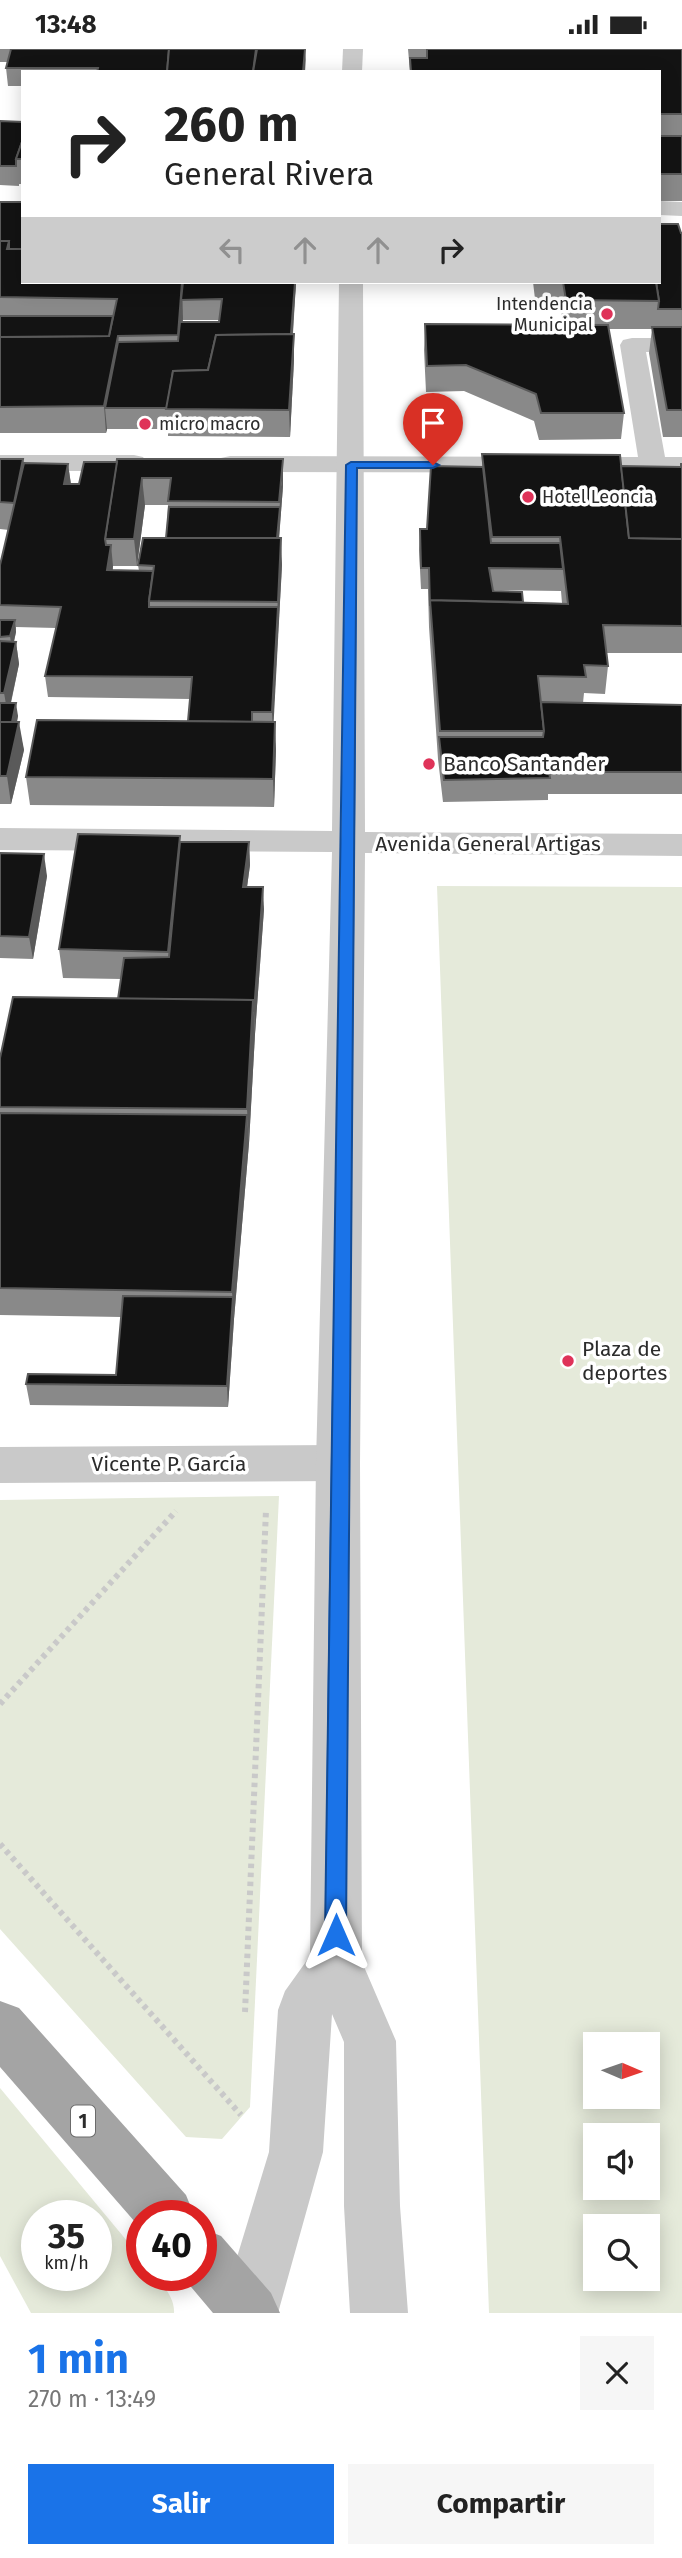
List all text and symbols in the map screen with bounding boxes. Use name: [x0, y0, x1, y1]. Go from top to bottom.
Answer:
text: 13:48: [35, 9, 97, 40]
text: 260 m: [164, 95, 299, 154]
icon: right: [49, 98, 140, 189]
text: General Rivera: [164, 155, 374, 193]
icon: left: [213, 231, 251, 269]
icon: ahead: [286, 231, 324, 269]
icon: ahead: [359, 231, 397, 269]
icon: right: [432, 231, 470, 269]
place label: Intendencia Municipal: [496, 293, 593, 336]
marker: Intendencia Municipal: [599, 306, 615, 322]
pin: [403, 393, 463, 465]
icon: arrive: [414, 404, 452, 442]
place label: micro macro: [159, 413, 261, 435]
marker: micro macro: [137, 416, 153, 432]
place label: Hotel Leoncia: [542, 486, 654, 508]
marker: Hotel Leoncia: [520, 489, 536, 505]
place label: Banco Santander: [443, 751, 605, 777]
marker: Banco Santander: [421, 756, 437, 772]
street label: Avenida General Artigas: [375, 831, 601, 857]
place label: Plaza de deportes: [582, 1336, 668, 1386]
marker: Plaza de deportes: [560, 1353, 576, 1369]
street label: Vicente P. García: [91, 1451, 247, 1477]
position arrow: [299, 1898, 373, 1972]
north arrow: [583, 2032, 660, 2109]
map controls: [583, 2032, 660, 2291]
road number: 1: [71, 2105, 95, 2137]
button: sound: [583, 2123, 660, 2200]
speed limit sign: 40: [126, 2200, 217, 2291]
button: search: [583, 2214, 660, 2291]
text: 35: [48, 2215, 85, 2257]
text: km/h: [44, 2252, 89, 2274]
text: 1 min: [28, 2334, 129, 2384]
button: close: [580, 2336, 654, 2410]
text: 270 m · 13:49: [28, 2385, 156, 2413]
button: Salir: [28, 2464, 334, 2544]
button: Compartir: [348, 2464, 654, 2544]

